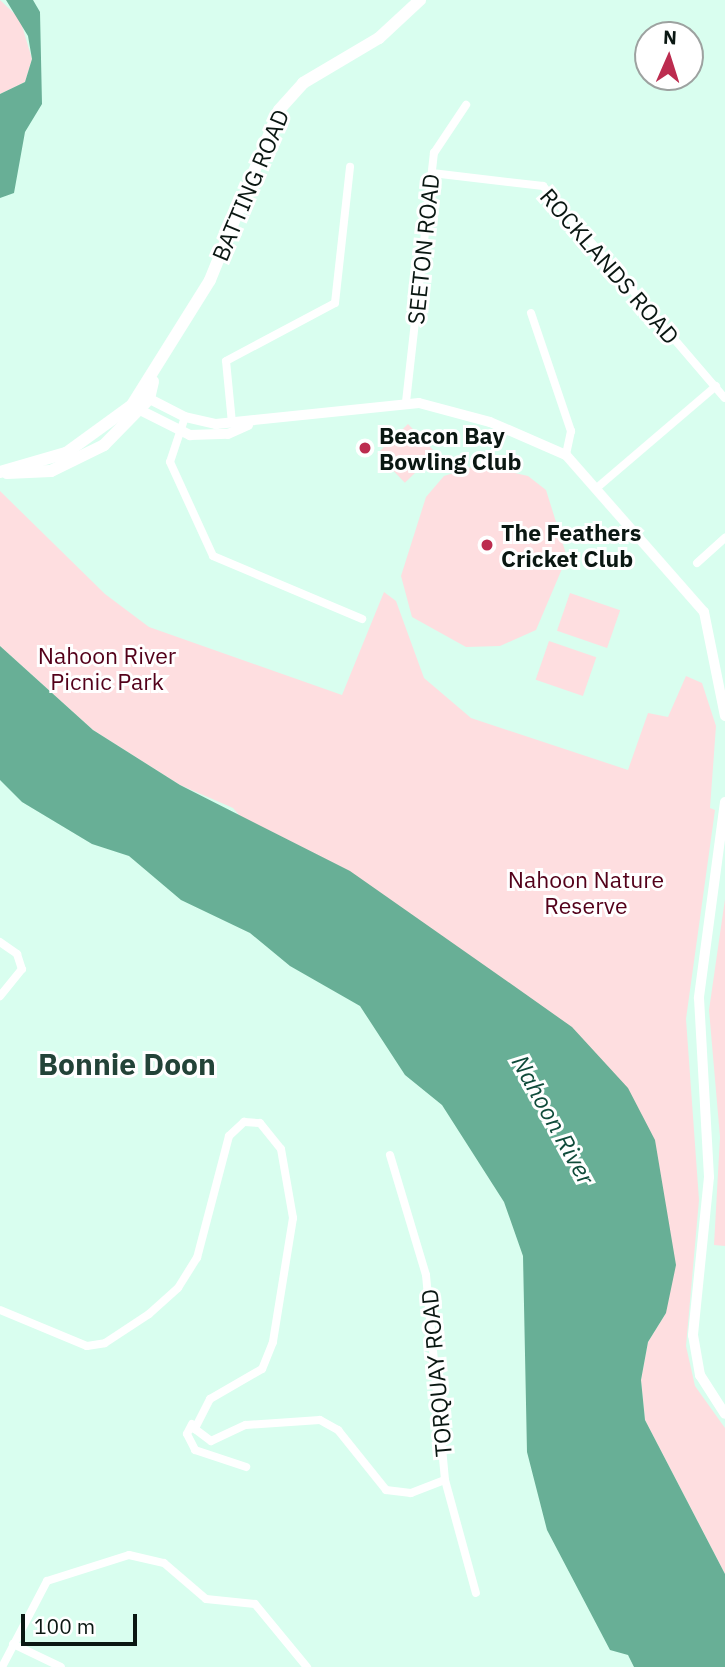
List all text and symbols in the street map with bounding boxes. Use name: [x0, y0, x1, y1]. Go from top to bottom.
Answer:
north arrow: [634, 21, 704, 91]
text: N: [662, 25, 677, 49]
street label: BATTING ROAD: [206, 105, 294, 265]
street label: SEETON ROAD: [401, 172, 445, 326]
street label: ROCKLANDS ROAD: [535, 182, 685, 350]
place label: Beacon Bay Bowling Club: [379, 421, 521, 475]
marker: Beacon Bay Bowling Club: [357, 440, 373, 456]
place label: The Feathers Cricket Club: [501, 518, 641, 572]
marker: The Feathers Cricket Club: [479, 537, 495, 553]
park label: Nahoon River Picnic Park: [38, 641, 176, 695]
park label: Nahoon Nature Reserve: [508, 865, 664, 919]
district label: Bonnie Doon: [38, 1046, 216, 1082]
water label: Nahoon River: [506, 1050, 600, 1190]
street label: TORQUAY ROAD: [415, 1288, 457, 1458]
scale bar: [24, 1600, 140, 1644]
text: 100 m: [34, 1612, 95, 1640]

